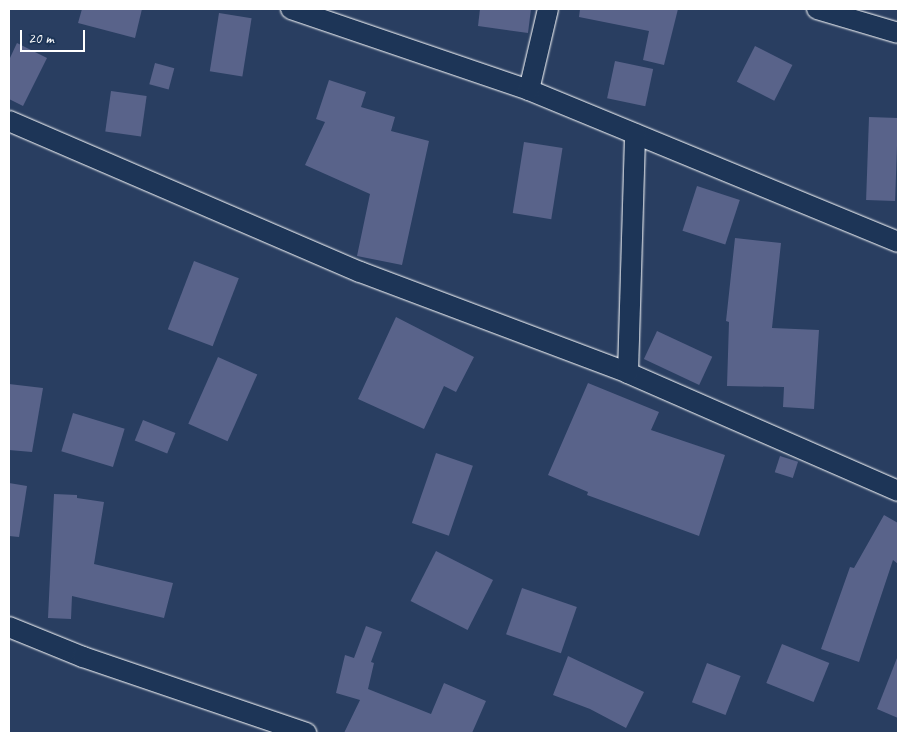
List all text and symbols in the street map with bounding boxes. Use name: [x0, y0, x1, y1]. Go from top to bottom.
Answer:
scale bar: [22, 20, 88, 52]
text: 20 m: [28, 29, 54, 48]

